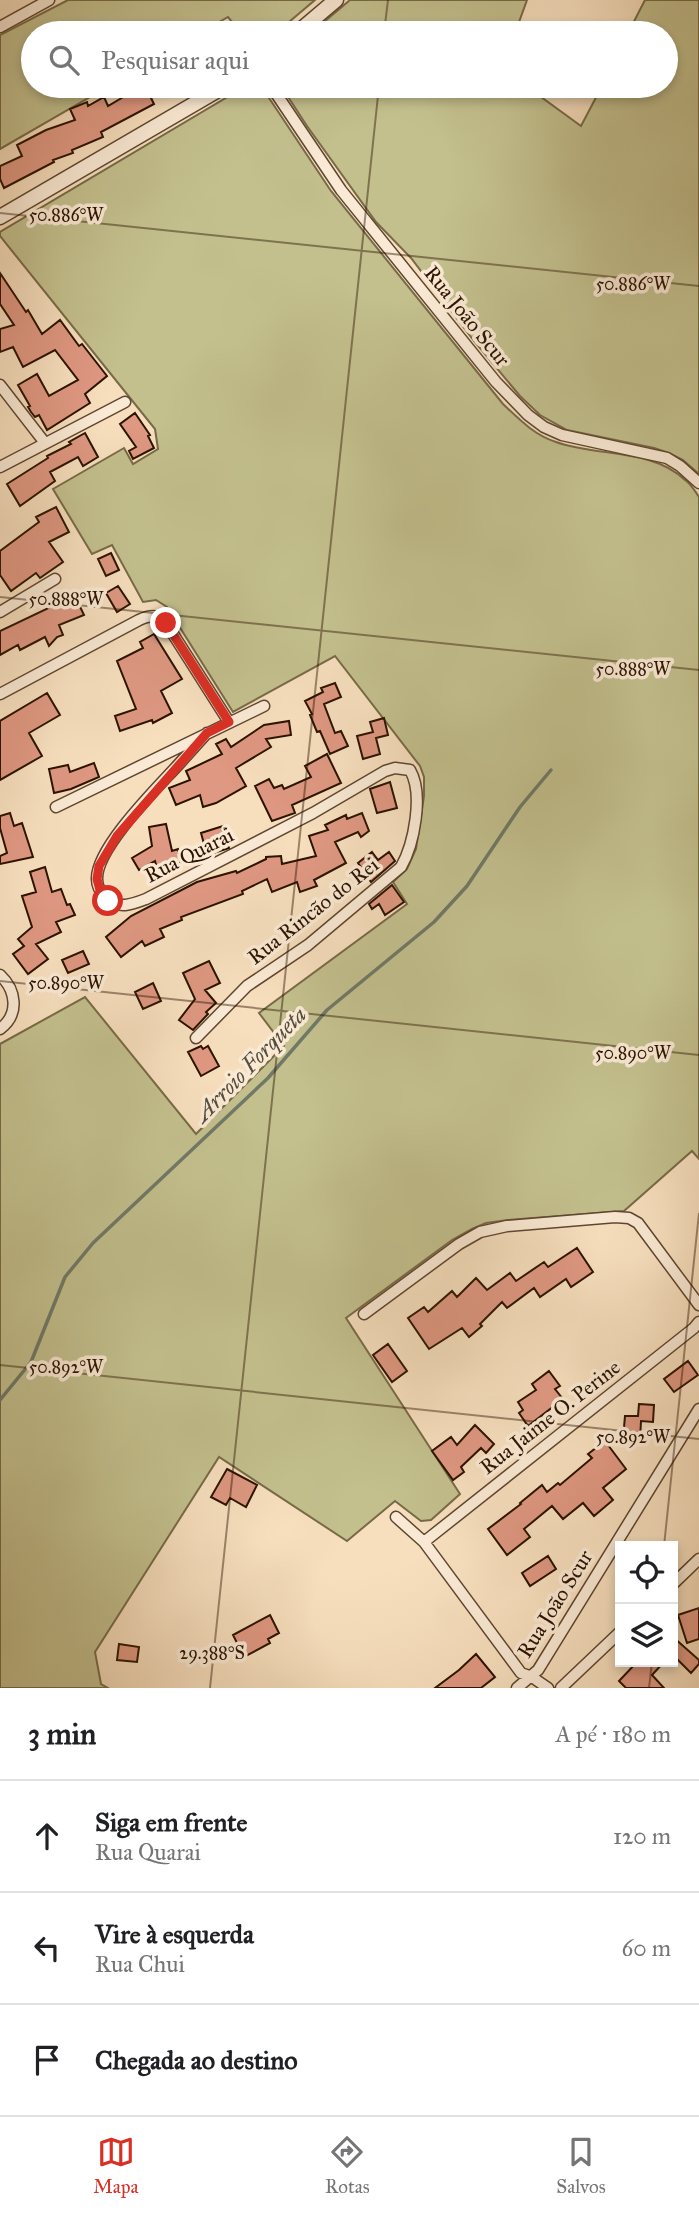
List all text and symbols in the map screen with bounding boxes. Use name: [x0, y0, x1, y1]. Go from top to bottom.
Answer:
search box: [21, 21, 678, 98]
icon: search: [45, 41, 83, 79]
text: Pesquisar aqui: [101, 44, 249, 76]
text: 50.886°W: [29, 204, 104, 226]
street label: Rua João Scur: [418, 260, 516, 372]
text: 50.886°W: [596, 273, 671, 295]
text: 50.888°W: [29, 588, 104, 610]
route end: [150, 607, 181, 638]
text: 50.888°W: [596, 658, 671, 680]
street label: Rua Quarai: [140, 821, 238, 889]
street label: Rua Rincão do Rei: [242, 852, 384, 970]
route start: [92, 885, 123, 916]
text: 50.890°W: [28, 972, 105, 994]
water label: Arroio Forqueta: [187, 1001, 312, 1129]
text: 50.890°W: [595, 1042, 672, 1064]
street label: Rua Jaime O. Perine: [475, 1354, 626, 1480]
text: 50.892°W: [29, 1356, 104, 1378]
text: 50.892°W: [596, 1426, 671, 1448]
map controls: [615, 1541, 678, 1667]
button: locate: [615, 1541, 678, 1604]
street label: Rua João Scur: [512, 1545, 598, 1663]
button: layers: [615, 1604, 678, 1667]
text: 29.388°S: [179, 1642, 245, 1664]
text: 3 min: [28, 1716, 96, 1752]
text: A pé · 180 m: [556, 1720, 671, 1748]
text: Siga em frente: [95, 1806, 247, 1838]
icon: ahead: [28, 1817, 66, 1855]
text: 120 m: [613, 1822, 671, 1850]
text: Rua Quarai: [95, 1838, 201, 1866]
text: Vire à esquerda: [95, 1918, 254, 1950]
icon: left: [28, 1929, 66, 1967]
text: 60 m: [622, 1934, 671, 1962]
text: Rua Chui: [95, 1950, 185, 1978]
icon: arrive: [28, 2041, 66, 2079]
text: Chegada ao destino: [95, 2044, 298, 2076]
tab: Mapa: [93, 2133, 138, 2198]
tab: Rotas: [325, 2133, 370, 2198]
tab: Salvos: [556, 2133, 606, 2198]

